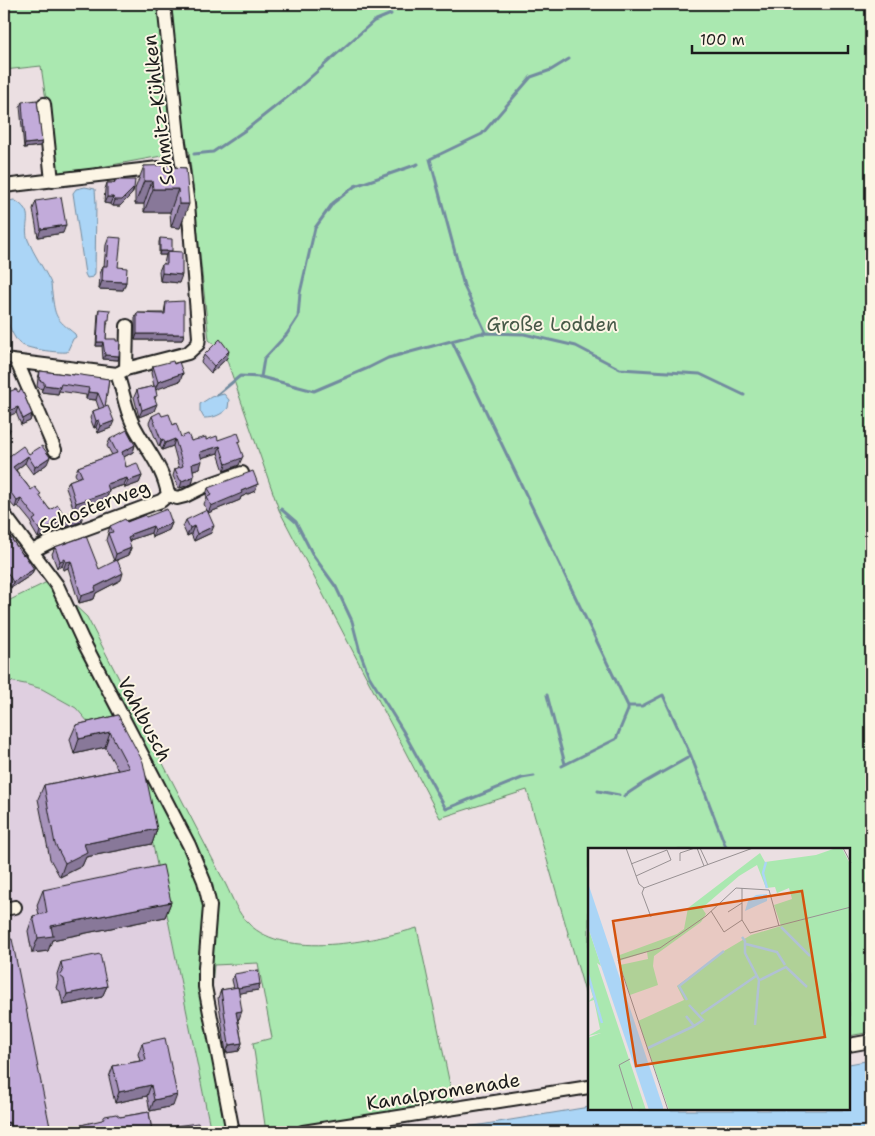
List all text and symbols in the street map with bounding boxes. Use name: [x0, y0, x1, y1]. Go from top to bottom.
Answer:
scale bar: [692, 22, 849, 54]
text: 100 m: [700, 30, 745, 50]
street label: Schmitz-Kühlken: [137, 33, 180, 187]
park label: Große Lodden: [486, 312, 618, 337]
street label: Schosterweg: [35, 474, 153, 539]
street label: Vahlbusch: [112, 672, 177, 766]
inset map: [588, 848, 850, 1111]
street label: Kanalpromenade: [364, 1067, 522, 1116]

